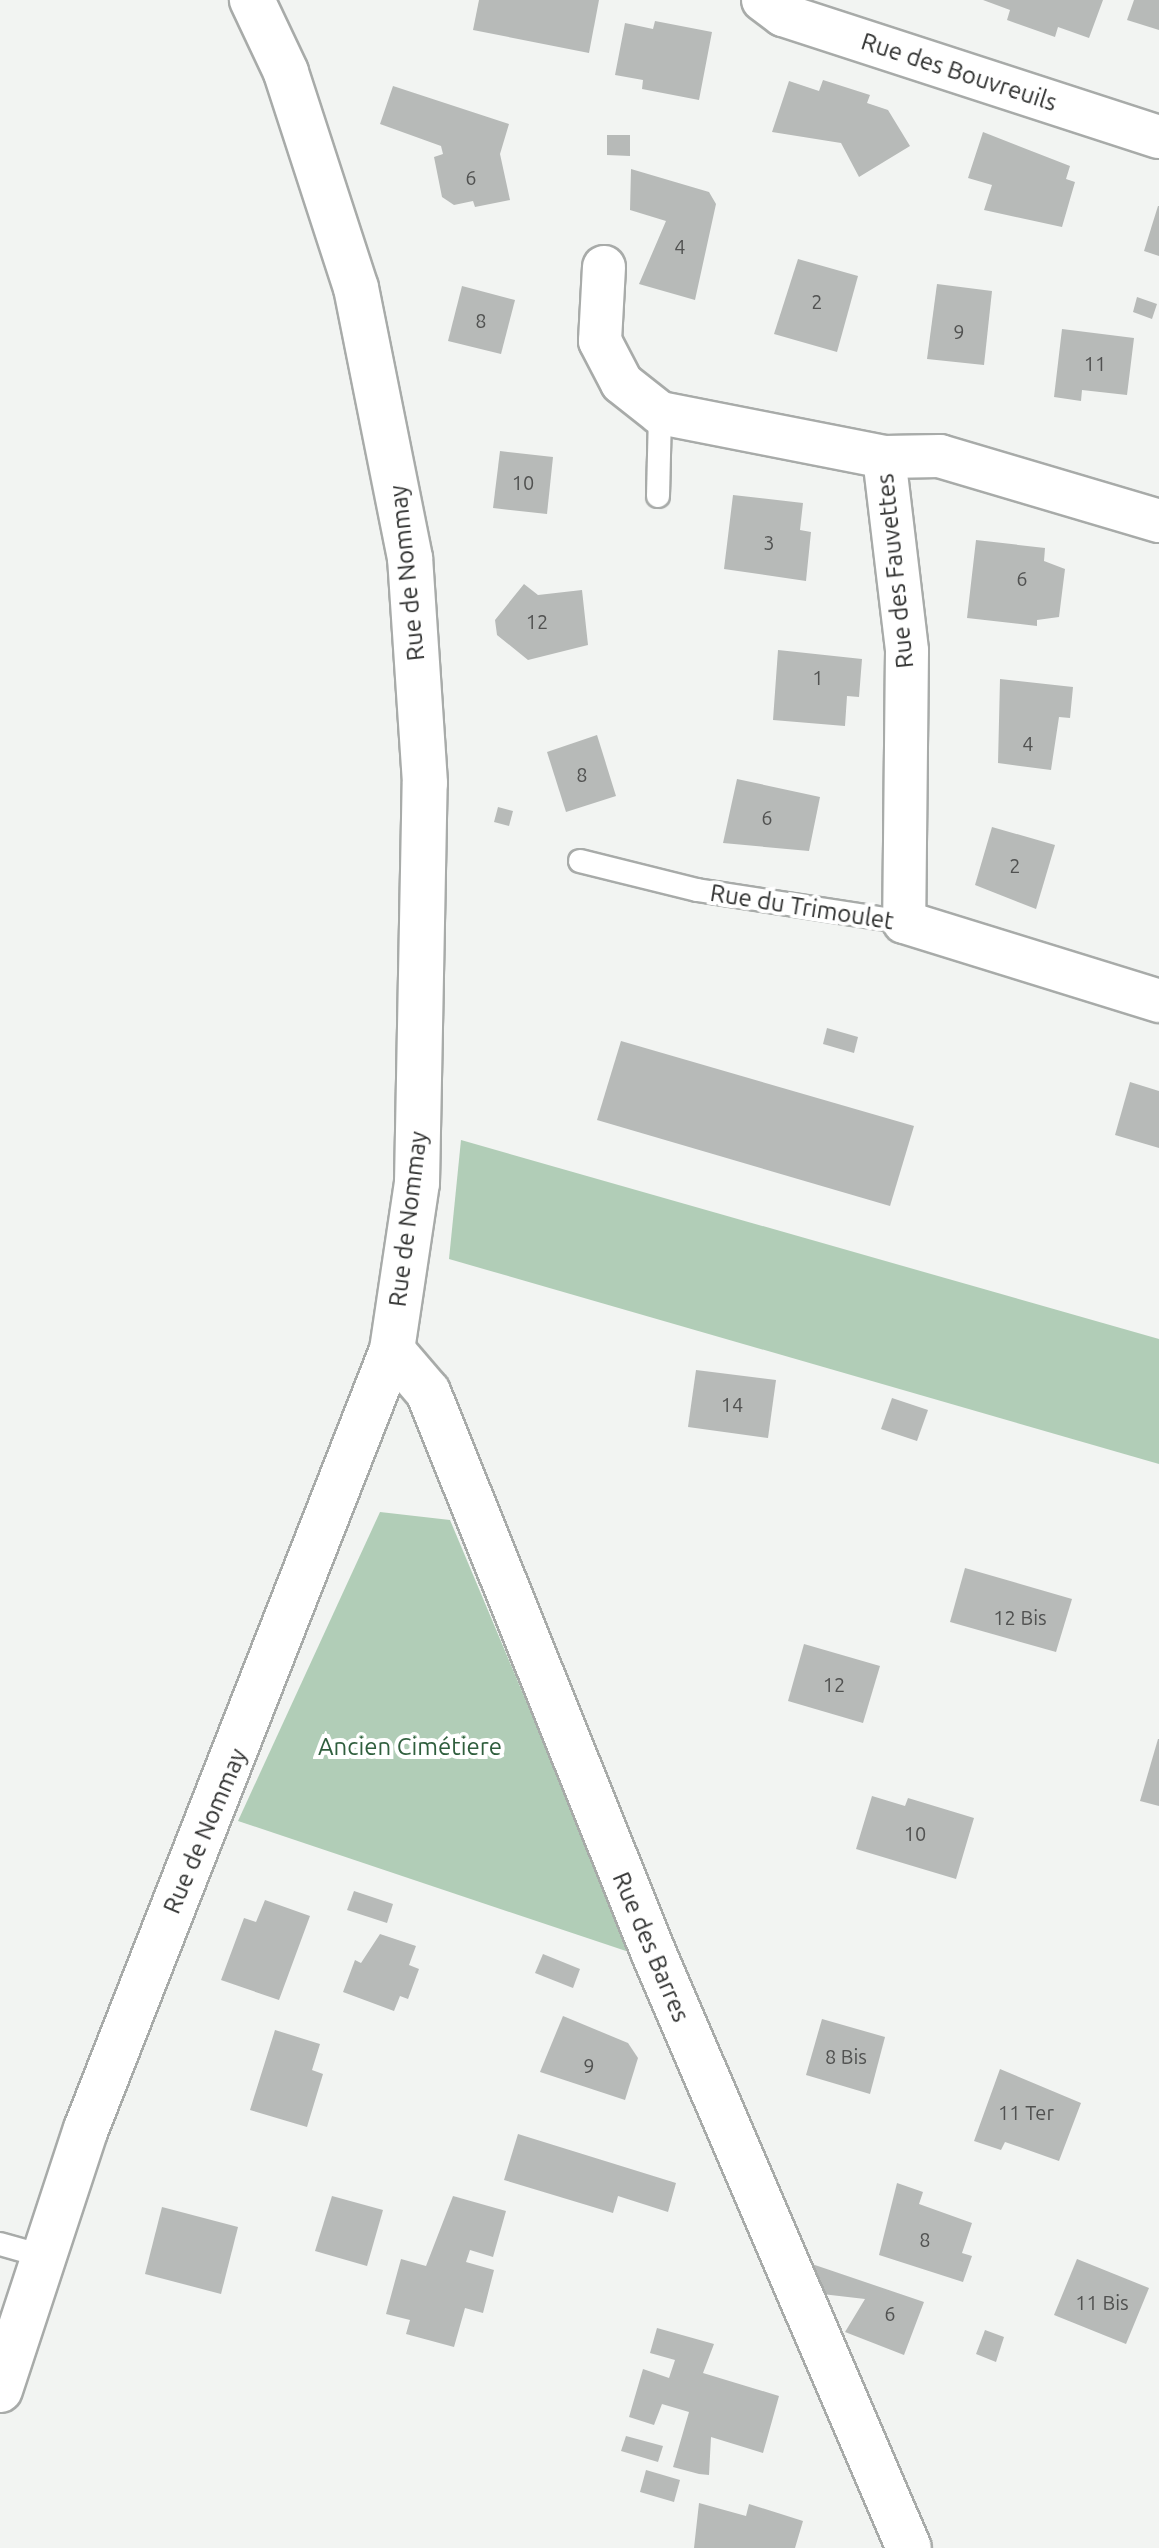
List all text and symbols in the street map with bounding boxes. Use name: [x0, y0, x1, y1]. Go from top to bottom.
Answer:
street label: Rue des Bouvreuils: [858, 27, 1060, 117]
house number: 6: [465, 165, 477, 189]
house number: 4: [674, 234, 686, 258]
house number: 2: [811, 289, 823, 313]
house number: 8: [475, 308, 487, 332]
house number: 9: [953, 319, 965, 343]
house number: 11: [1084, 351, 1106, 375]
house number: 10: [512, 470, 534, 494]
street label: Rue des Fauvettes: [870, 472, 920, 670]
street label: Rue de Nommay: [383, 484, 431, 662]
house number: 3: [763, 530, 775, 554]
house number: 6: [1016, 566, 1028, 590]
house number: 12: [526, 609, 548, 633]
house number: 1: [812, 665, 824, 689]
house number: 4: [1022, 731, 1034, 755]
house number: 8: [576, 762, 588, 786]
house number: 6: [761, 805, 773, 829]
house number: 2: [1009, 853, 1021, 877]
street label: Rue du Trimoulet: [708, 878, 896, 936]
street label: Rue de Nommay: [383, 1130, 433, 1308]
house number: 14: [721, 1392, 743, 1416]
house number: 12 Bis: [993, 1605, 1047, 1629]
house number: 12: [823, 1672, 845, 1696]
park label: Ancien Cimétiere: [318, 1733, 502, 1761]
street label: Rue de Nommay: [157, 1744, 253, 1918]
house number: 10: [904, 1821, 926, 1845]
street label: Rue des Barres: [606, 1868, 696, 2026]
house number: 8 Bis: [825, 2044, 867, 2068]
house number: 9: [583, 2053, 595, 2077]
house number: 11 Ter: [998, 2100, 1054, 2124]
house number: 8: [919, 2227, 931, 2251]
house number: 11 Bis: [1075, 2290, 1129, 2314]
house number: 6: [884, 2301, 896, 2325]

